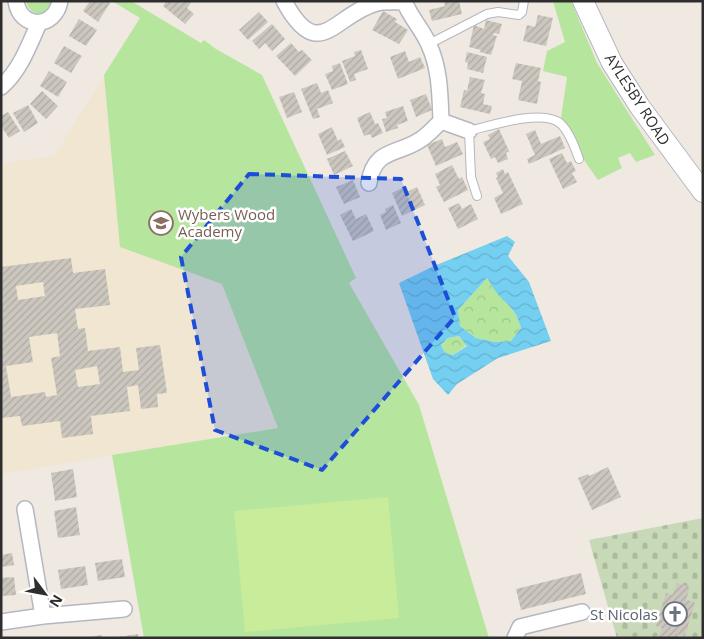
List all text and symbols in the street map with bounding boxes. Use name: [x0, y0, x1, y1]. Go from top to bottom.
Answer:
street label: AYLESBY ROAD: [601, 49, 675, 149]
place label: Wybers Wood Academy: [178, 204, 275, 241]
school or university icon: Wybers Wood Academy: [148, 210, 174, 236]
north arrow: [20, 569, 70, 619]
text: N: [45, 591, 68, 611]
church icon: St Nicolas: [662, 601, 688, 627]
place label: St Nicolas: [590, 604, 658, 624]

